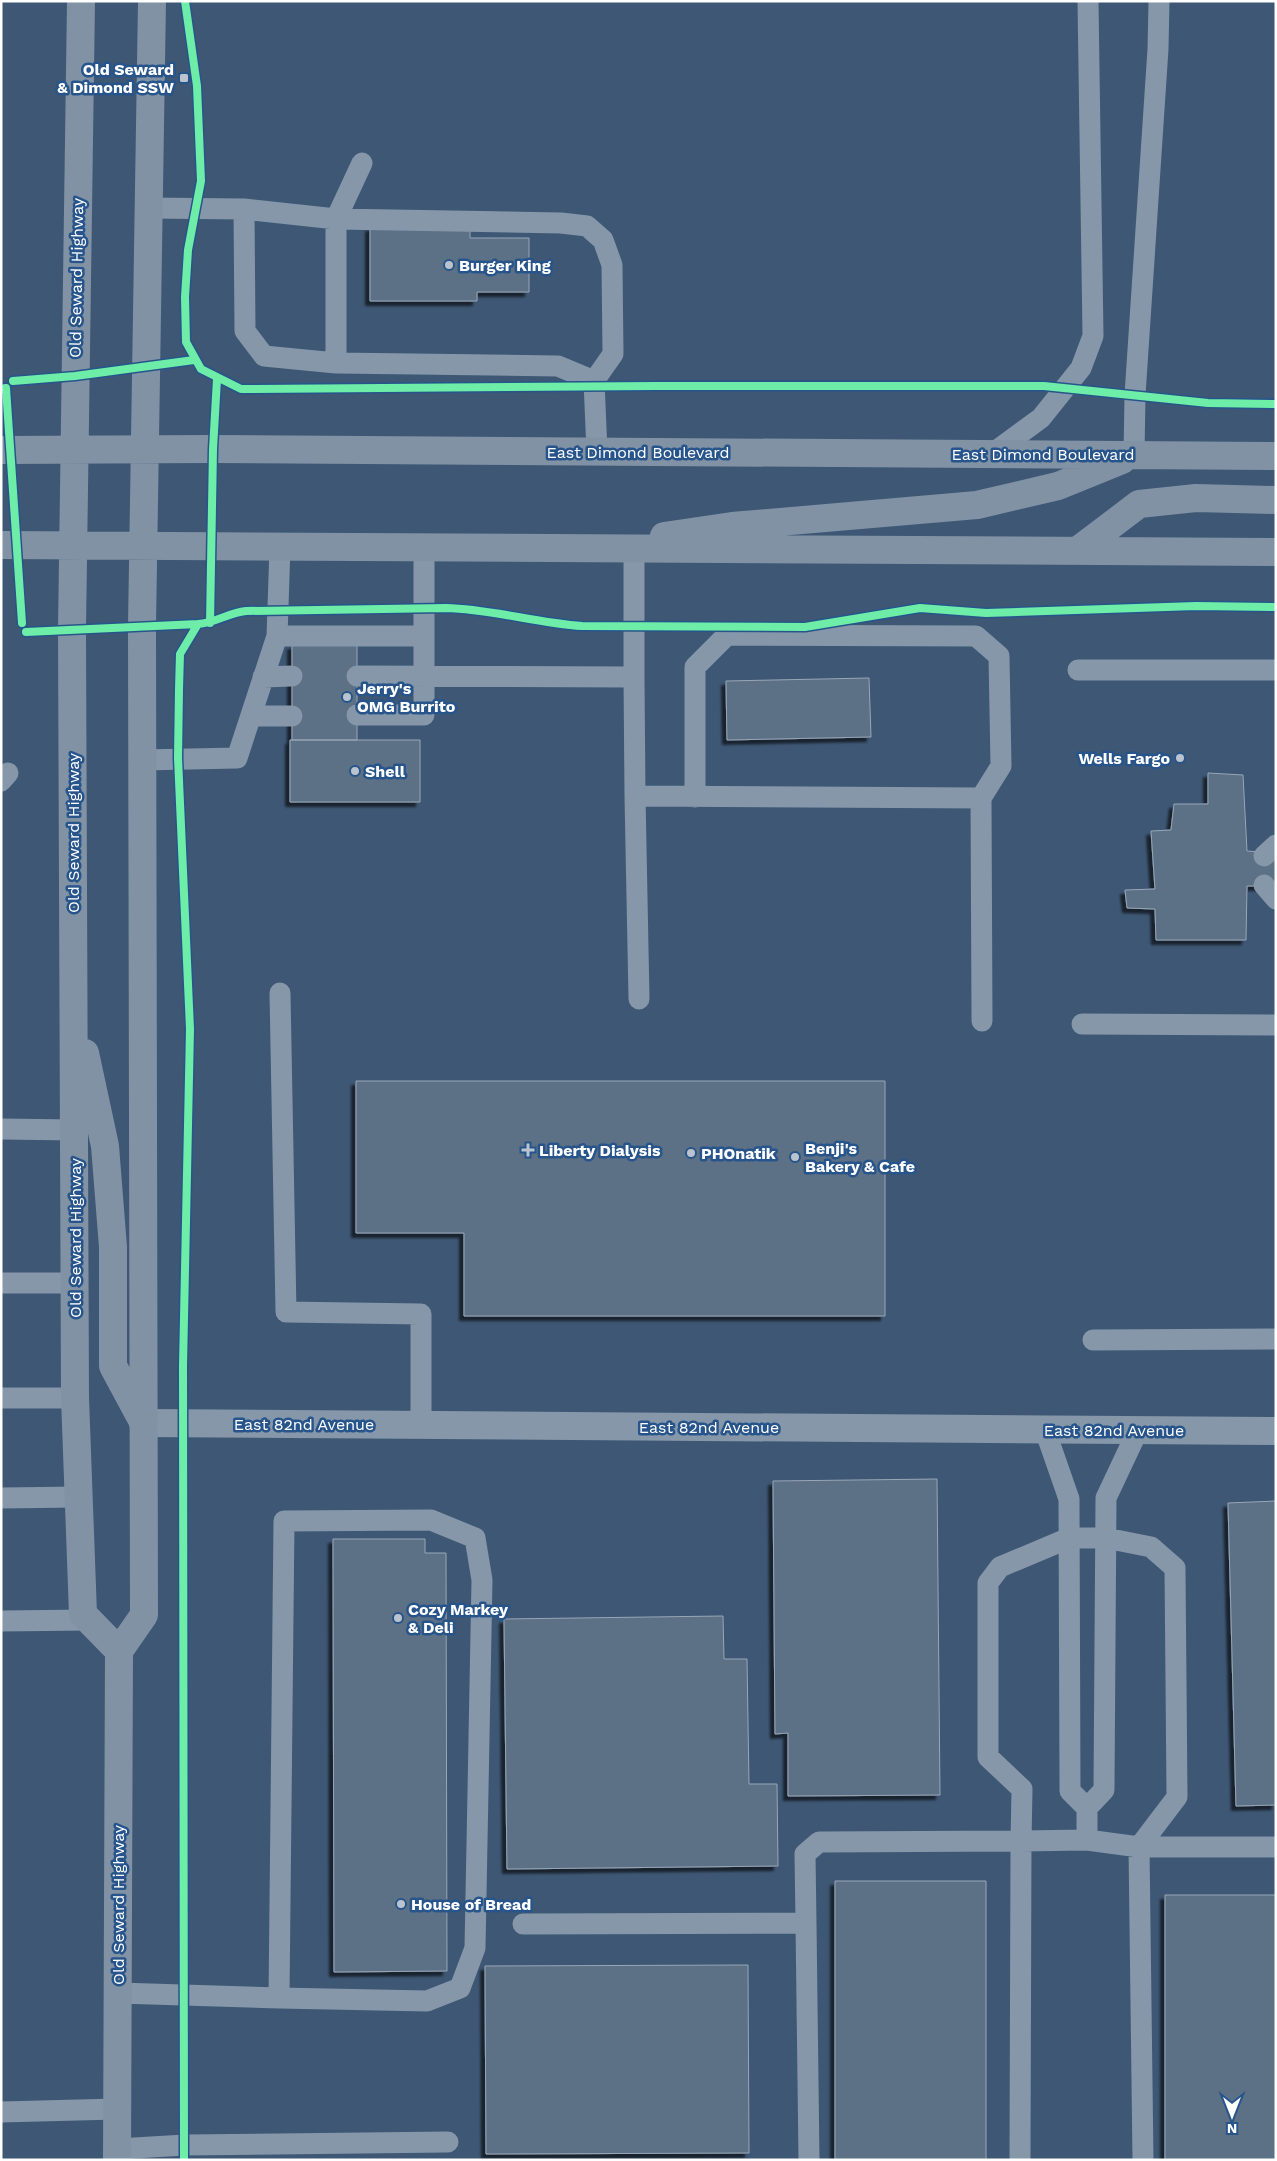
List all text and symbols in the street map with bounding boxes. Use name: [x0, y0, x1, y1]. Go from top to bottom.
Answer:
place label: Old Seward & Dimond SSW: [57, 60, 174, 97]
marker: Old Seward & Dimond SSW: [178, 72, 190, 84]
street label: Old Seward Highway: [66, 197, 87, 358]
place label: Burger King: [459, 256, 551, 275]
marker: Burger King: [443, 259, 455, 271]
street label: East Dimond Boulevard: [546, 443, 730, 462]
street label: East Dimond Boulevard: [951, 445, 1135, 464]
place label: Jerry's OMG Burrito: [357, 679, 456, 716]
marker: Jerry's OMG Burrito: [341, 691, 353, 703]
place label: Wells Fargo: [1078, 749, 1170, 768]
street label: Old Seward Highway: [64, 752, 83, 913]
marker: Wells Fargo: [1174, 752, 1186, 764]
place label: Shell: [365, 762, 406, 781]
marker: Shell: [349, 765, 361, 777]
place label: Benji's Bakery & Cafe: [805, 1139, 915, 1176]
place label: Liberty Dialysis: [539, 1141, 661, 1160]
marker: Liberty Dialysis: [521, 1143, 535, 1157]
place label: PHOnatik: [701, 1144, 776, 1163]
marker: PHOnatik: [685, 1147, 697, 1159]
marker: Benji's Bakery & Cafe: [789, 1151, 801, 1163]
street label: Old Seward Highway: [66, 1157, 85, 1318]
street label: East 82nd Avenue: [234, 1415, 374, 1434]
street label: East 82nd Avenue: [639, 1418, 779, 1437]
street label: East 82nd Avenue: [1044, 1421, 1184, 1440]
place label: Cozy Markey & Deli: [408, 1600, 509, 1637]
marker: Cozy Markey & Deli: [392, 1612, 404, 1624]
street label: Old Seward Highway: [109, 1824, 128, 1985]
place label: House of Bread: [411, 1895, 531, 1914]
marker: House of Bread: [395, 1898, 407, 1910]
north arrow: [1207, 2091, 1257, 2141]
text: N: [1227, 2121, 1237, 2137]

